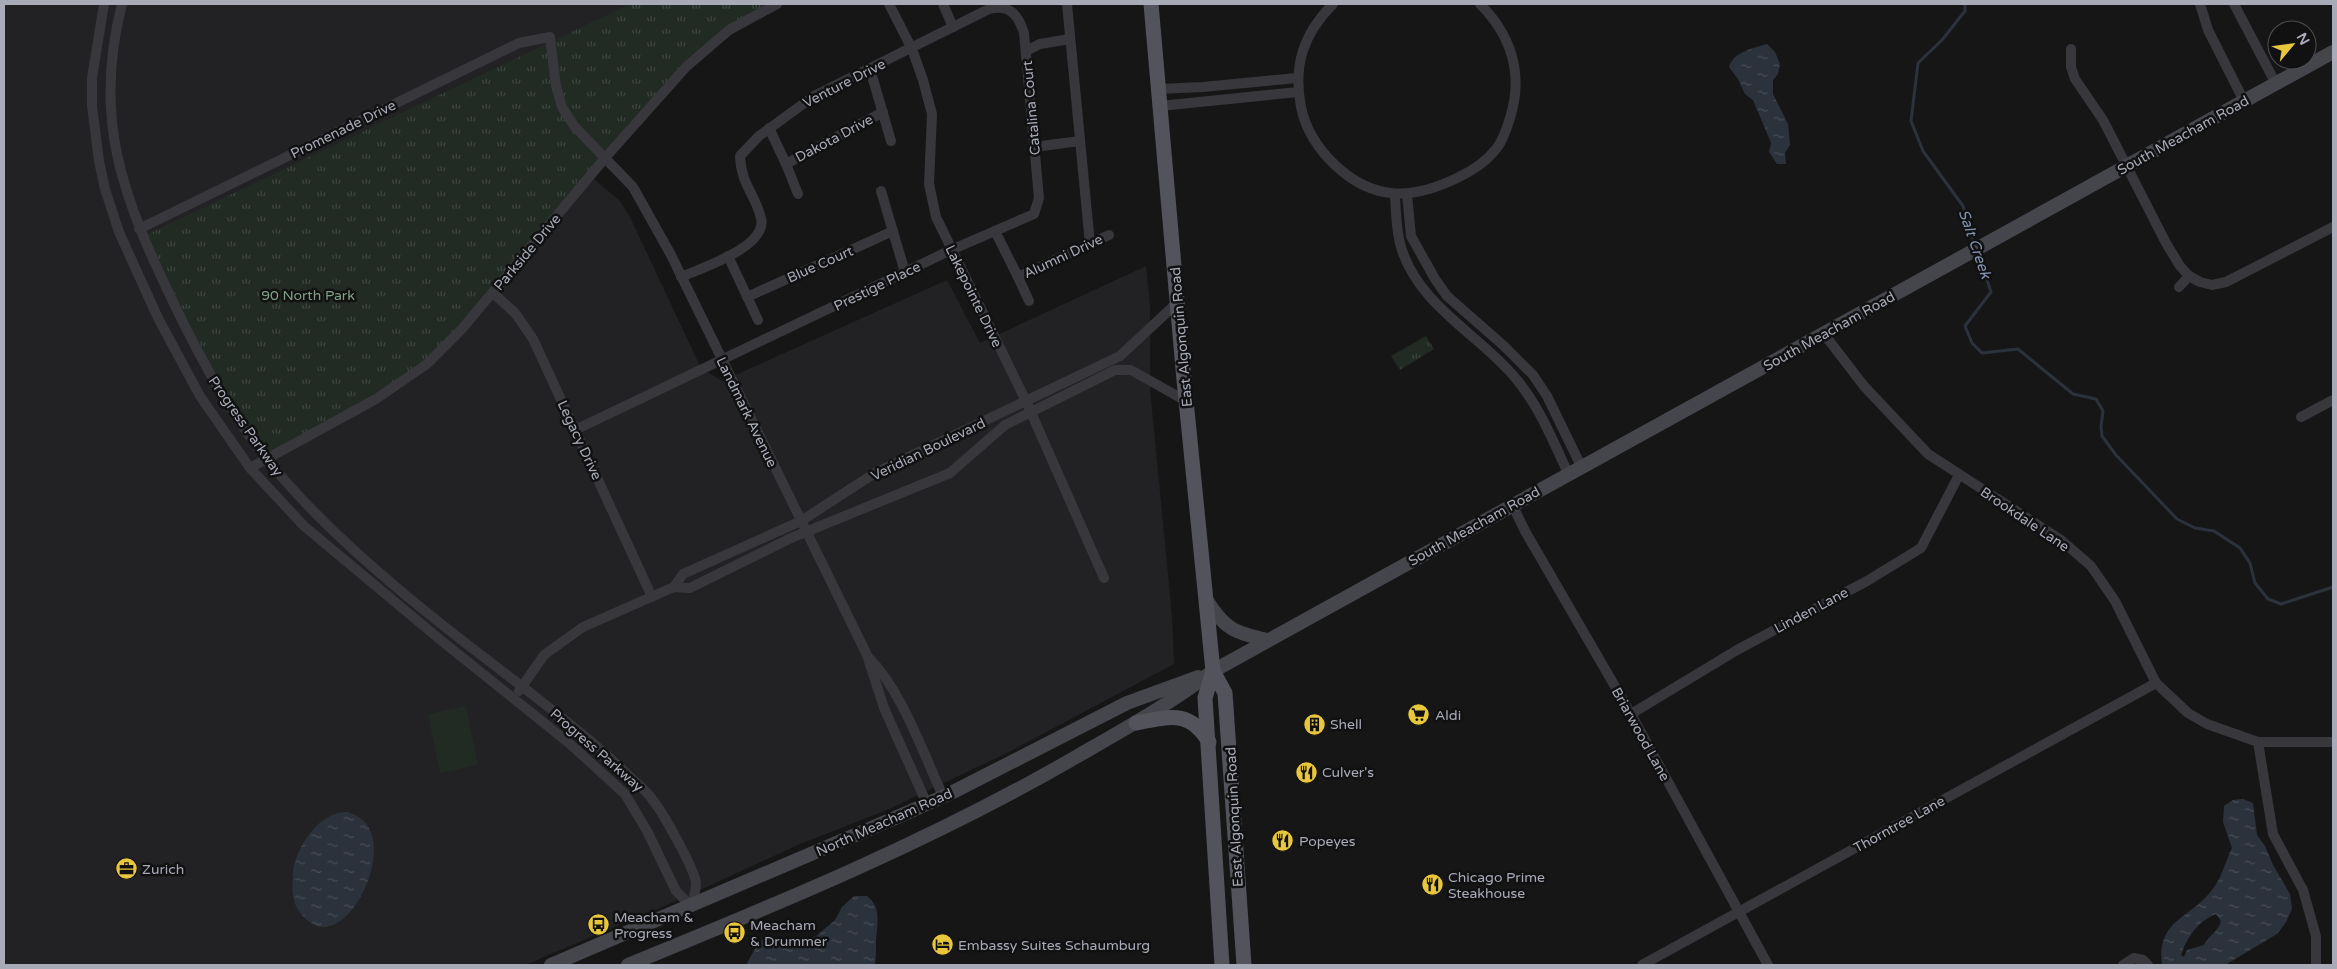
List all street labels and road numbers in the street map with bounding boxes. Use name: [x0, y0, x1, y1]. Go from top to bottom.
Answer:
street label: Venture Drive: [800, 55, 888, 112]
street label: Catalina Court: [1019, 59, 1044, 156]
street label: South Meacham Road: [2114, 92, 2252, 179]
street label: Promenade Drive: [288, 97, 399, 162]
street label: Dakota Drive: [792, 111, 876, 166]
street label: Parkside Drive: [490, 210, 564, 294]
street label: Alumni Drive: [1021, 231, 1106, 282]
street label: Blue Court: [785, 242, 856, 287]
street label: Lakepointe Drive: [941, 242, 1006, 350]
street label: Prestige Place: [831, 258, 923, 315]
street label: East Algonquin Road: [1167, 266, 1196, 408]
street label: South Meacham Road: [1760, 288, 1898, 375]
street label: Landmark Avenue: [712, 354, 781, 470]
street label: Progress Parkway: [205, 373, 287, 480]
street label: Legacy Drive: [554, 398, 605, 483]
street label: Veridian Boulevard: [868, 414, 988, 485]
street label: South Meacham Road: [1405, 483, 1543, 570]
street label: Brookdale Lane: [1977, 483, 2072, 555]
street label: Linden Lane: [1771, 584, 1851, 637]
street label: Briarwood Lane: [1608, 684, 1673, 784]
street label: Progress Parkway: [547, 705, 647, 796]
street label: East Algonquin Road: [1222, 746, 1247, 887]
street label: North Meacham Road: [814, 785, 955, 860]
street label: Thorntree Lane: [1851, 792, 1948, 856]

